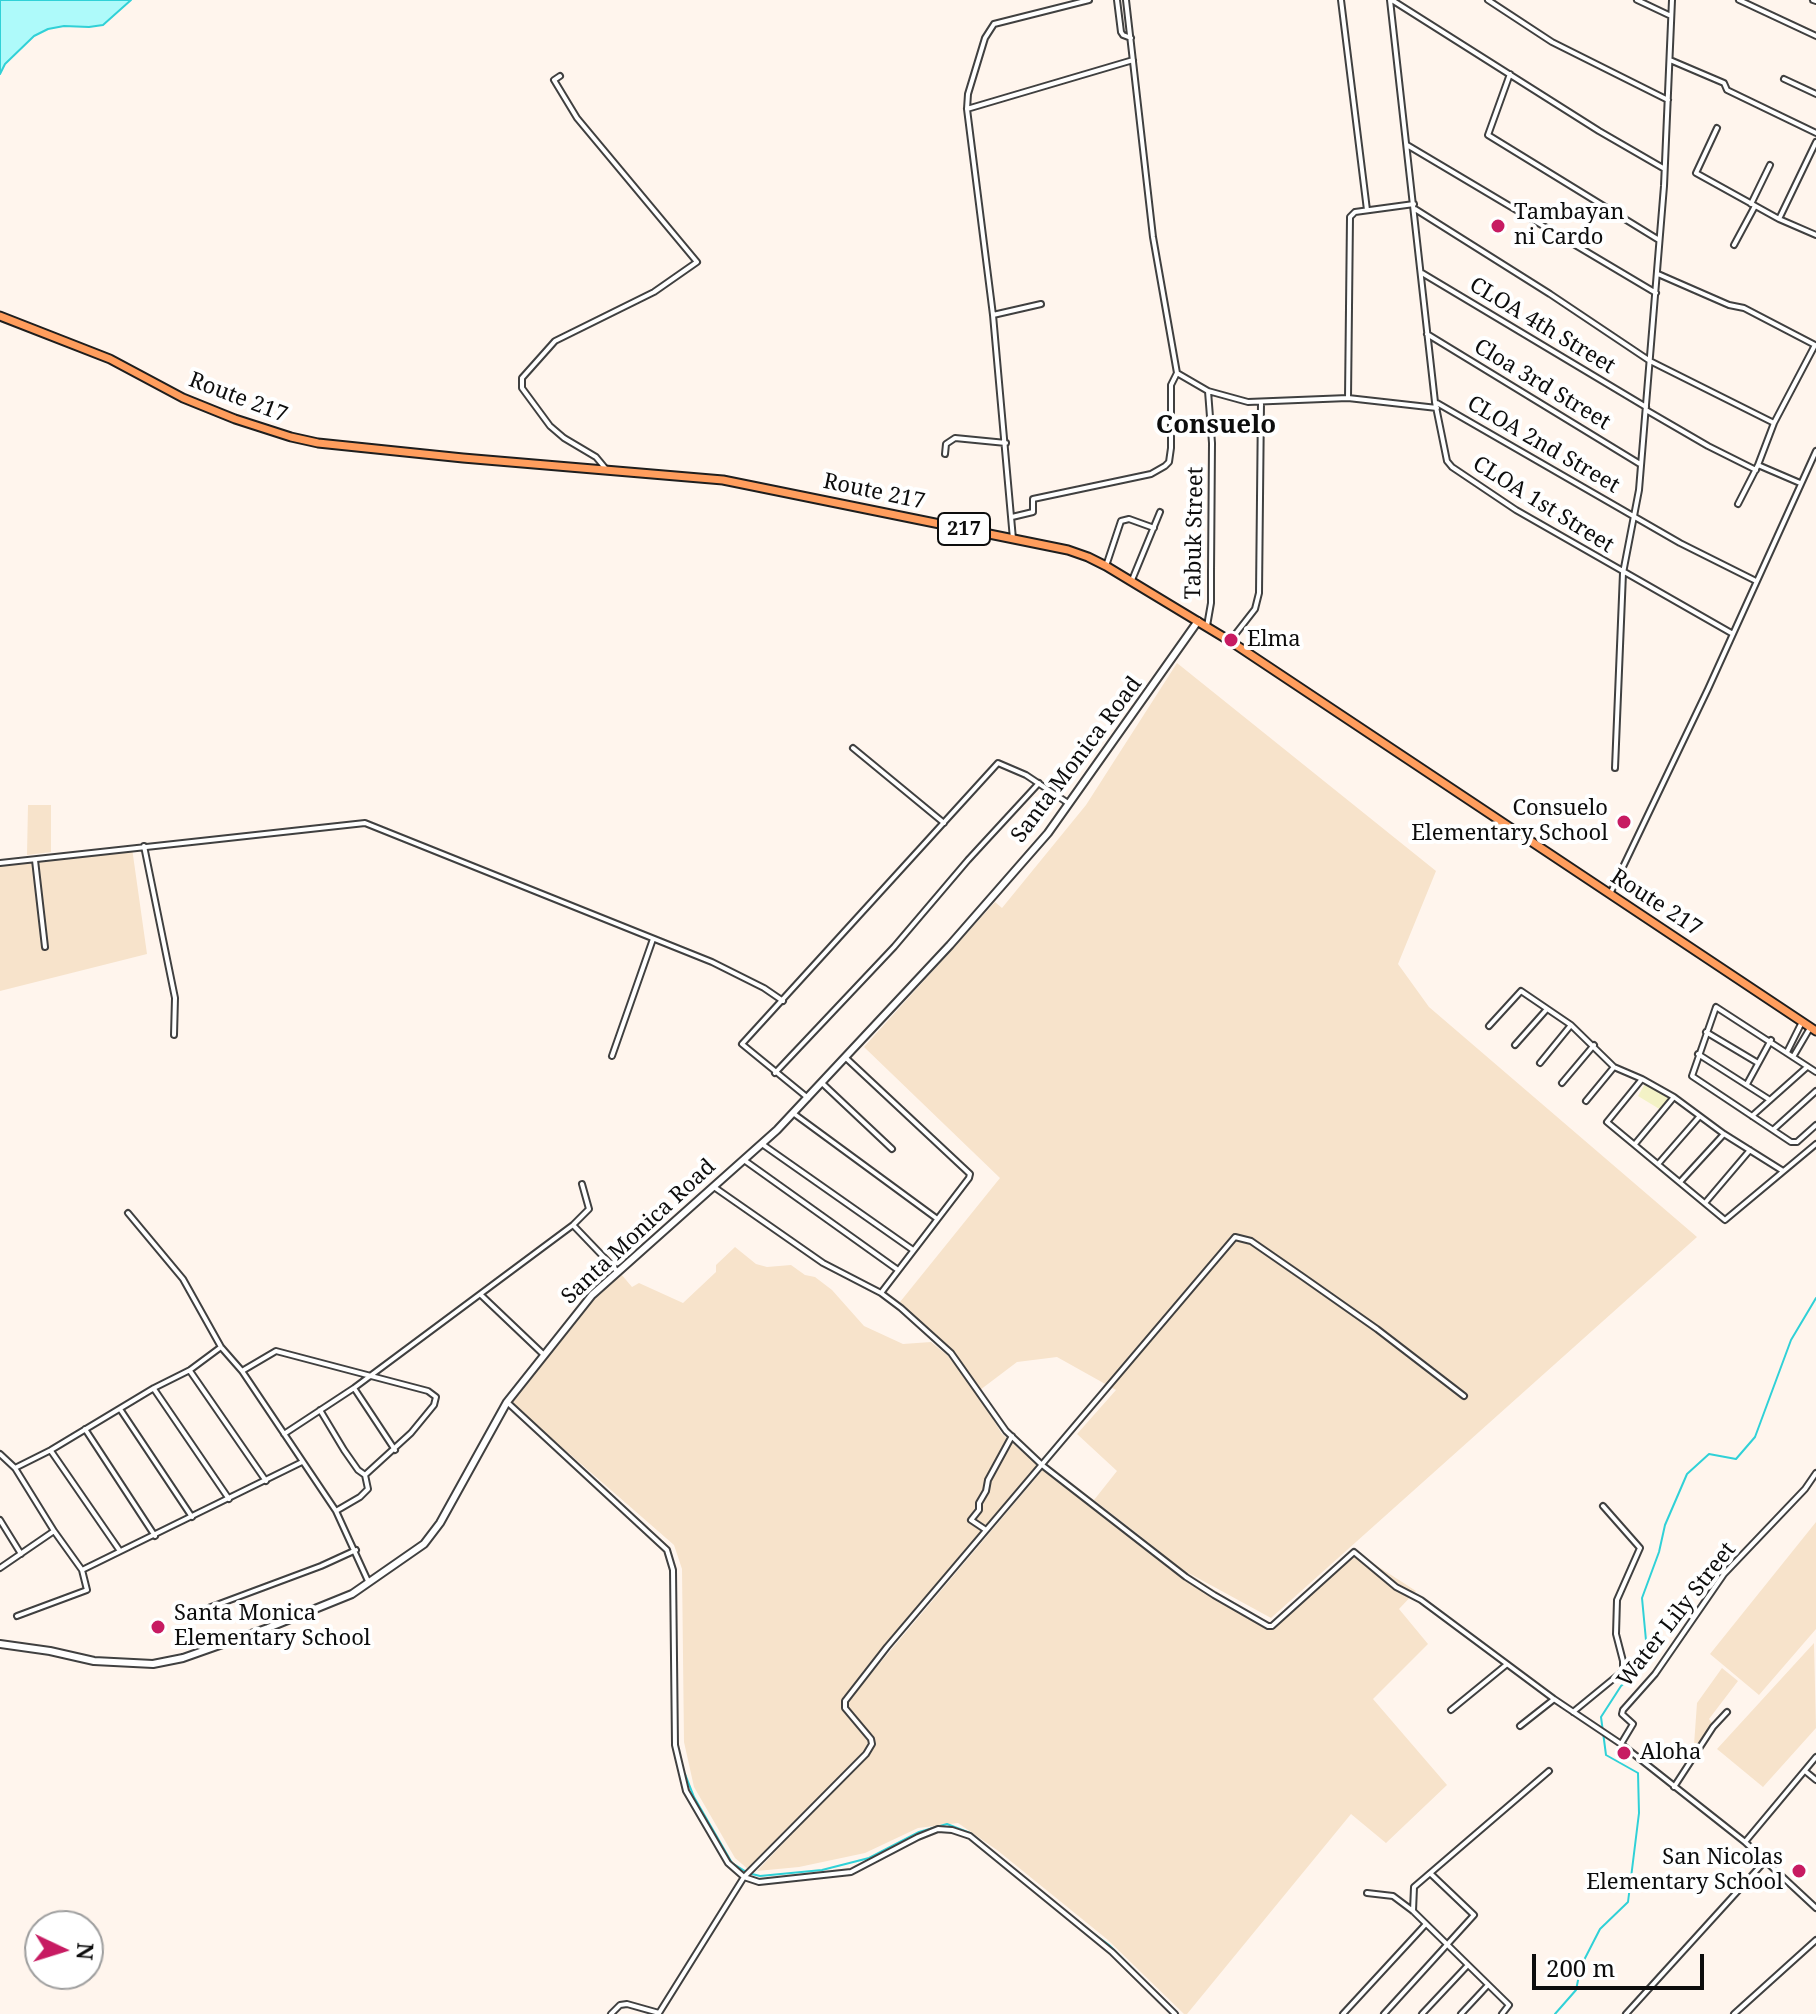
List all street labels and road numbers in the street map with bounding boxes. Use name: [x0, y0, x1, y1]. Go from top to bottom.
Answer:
street label: CLOA 4th Street: [1464, 272, 1620, 380]
street label: Cloa 3rd Street: [1469, 334, 1615, 436]
street label: Route 217: [185, 367, 291, 429]
street label: CLOA 2nd Street: [1462, 391, 1624, 499]
street label: CLOA 1st Street: [1468, 451, 1618, 559]
street label: Tabuk Street: [1181, 466, 1209, 600]
street label: Route 217: [821, 468, 927, 516]
road number: 217: [938, 513, 990, 545]
street label: Santa Monica Road: [1006, 672, 1148, 848]
street label: Route 217: [1606, 864, 1706, 942]
street label: Santa Monica Road: [557, 1154, 721, 1310]
street label: Water Lily Street: [1612, 1537, 1742, 1693]

